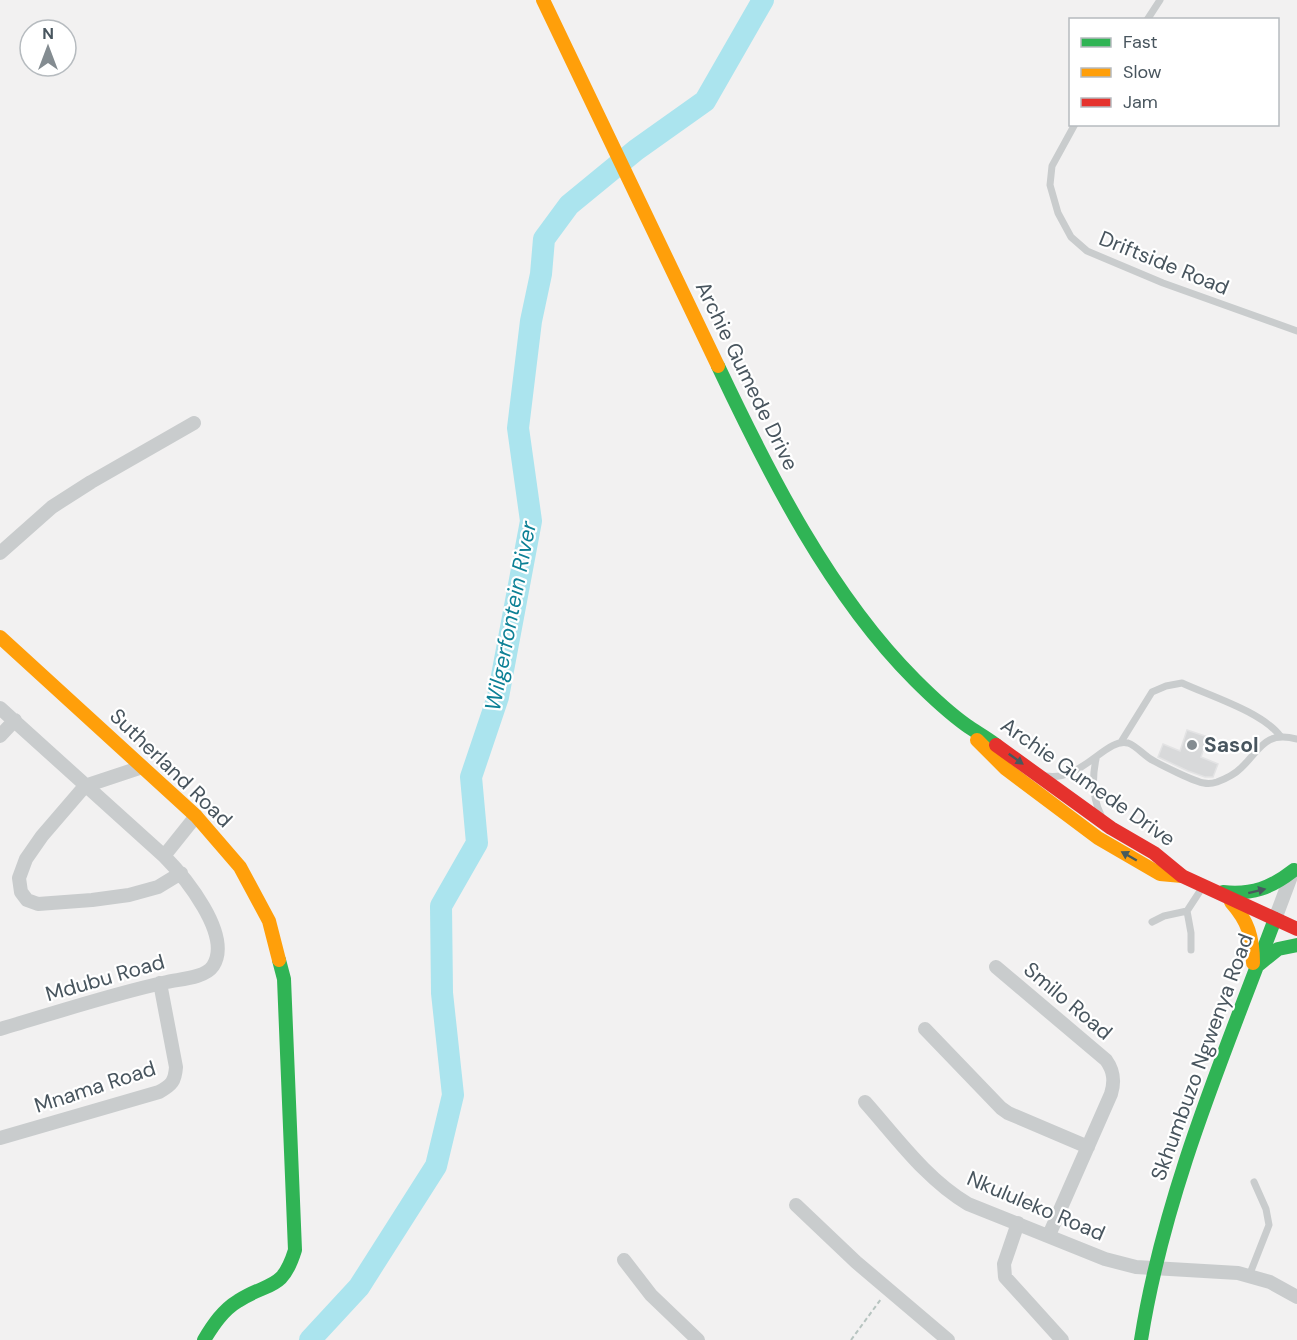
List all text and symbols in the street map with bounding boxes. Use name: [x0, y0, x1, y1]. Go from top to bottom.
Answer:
north arrow: [18, 18, 78, 78]
legend: [1069, 18, 1279, 126]
text: N: [42, 23, 54, 44]
text: Fast: [1123, 30, 1158, 54]
text: Slow: [1123, 60, 1162, 84]
text: Jam: [1123, 90, 1158, 114]
street label: Driftside Road: [1095, 224, 1233, 302]
street label: Archie Gumede Drive: [689, 277, 805, 475]
water label: Wilgerfontein River: [478, 518, 543, 713]
street label: Sutherland Road: [104, 702, 238, 834]
street label: Archie Gumede Drive: [995, 711, 1181, 853]
place label: Sasol: [1204, 731, 1259, 759]
marker: Sasol: [1185, 738, 1199, 752]
one-way arrow: [1007, 753, 1023, 765]
one-way arrow: [1121, 850, 1137, 861]
one-way arrow: [1248, 885, 1267, 895]
street label: Skhumbuzo Ngwenya Road: [1144, 930, 1260, 1184]
street label: Mdubu Road: [42, 948, 168, 1008]
street label: Smilo Road: [1018, 956, 1118, 1046]
street label: Mnama Road: [31, 1054, 159, 1120]
street label: Nkululeko Road: [963, 1164, 1109, 1248]

